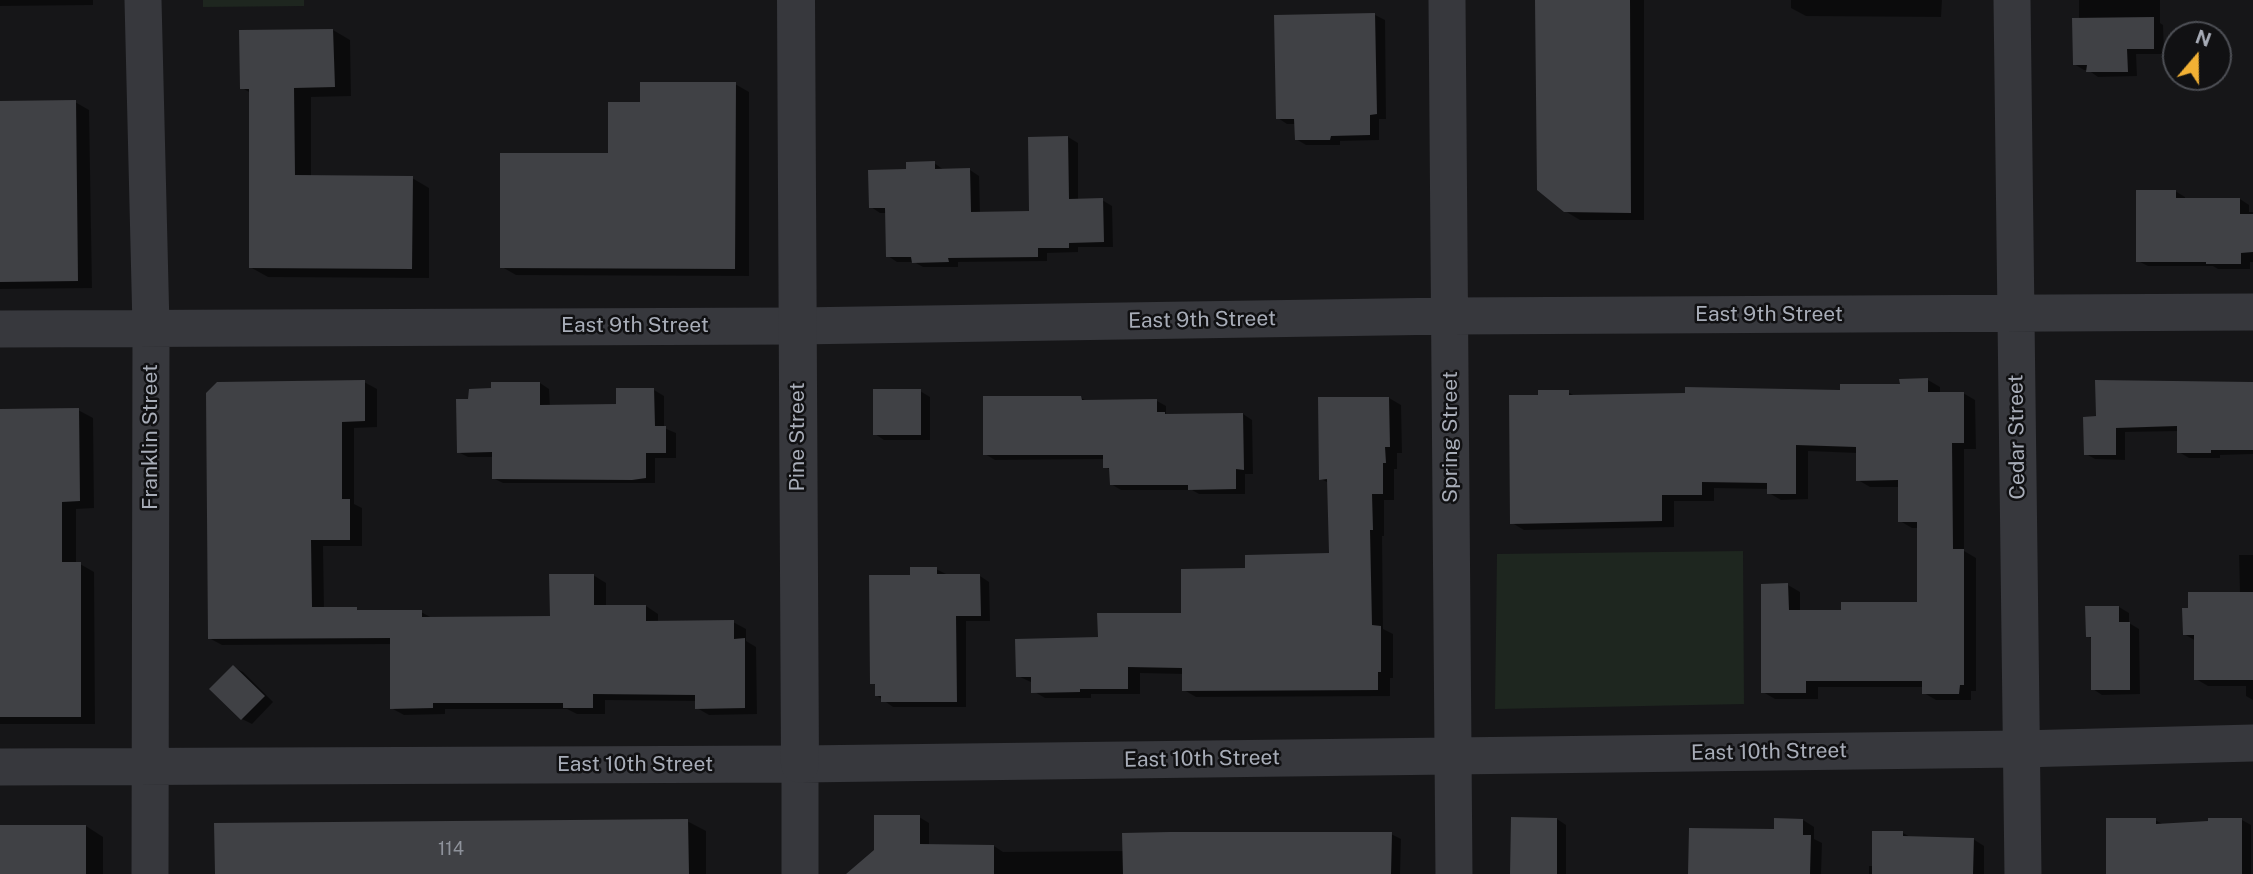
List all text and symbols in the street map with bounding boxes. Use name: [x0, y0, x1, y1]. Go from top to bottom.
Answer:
north arrow: [2162, 21, 2232, 91]
text: N: [2193, 25, 2214, 51]
street label: East 9th Street: [1695, 302, 1843, 328]
street label: East 9th Street: [1128, 306, 1276, 334]
street label: East 9th Street: [561, 313, 709, 339]
street label: Franklin Street: [138, 364, 164, 510]
street label: Spring Street: [1438, 371, 1464, 503]
street label: Cedar Street: [2003, 374, 2031, 500]
street label: Pine Street: [785, 382, 811, 492]
street label: East 10th Street: [1691, 738, 1847, 766]
street label: East 10th Street: [1124, 745, 1280, 773]
street label: East 10th Street: [557, 752, 713, 778]
house number: 114: [438, 838, 464, 860]

